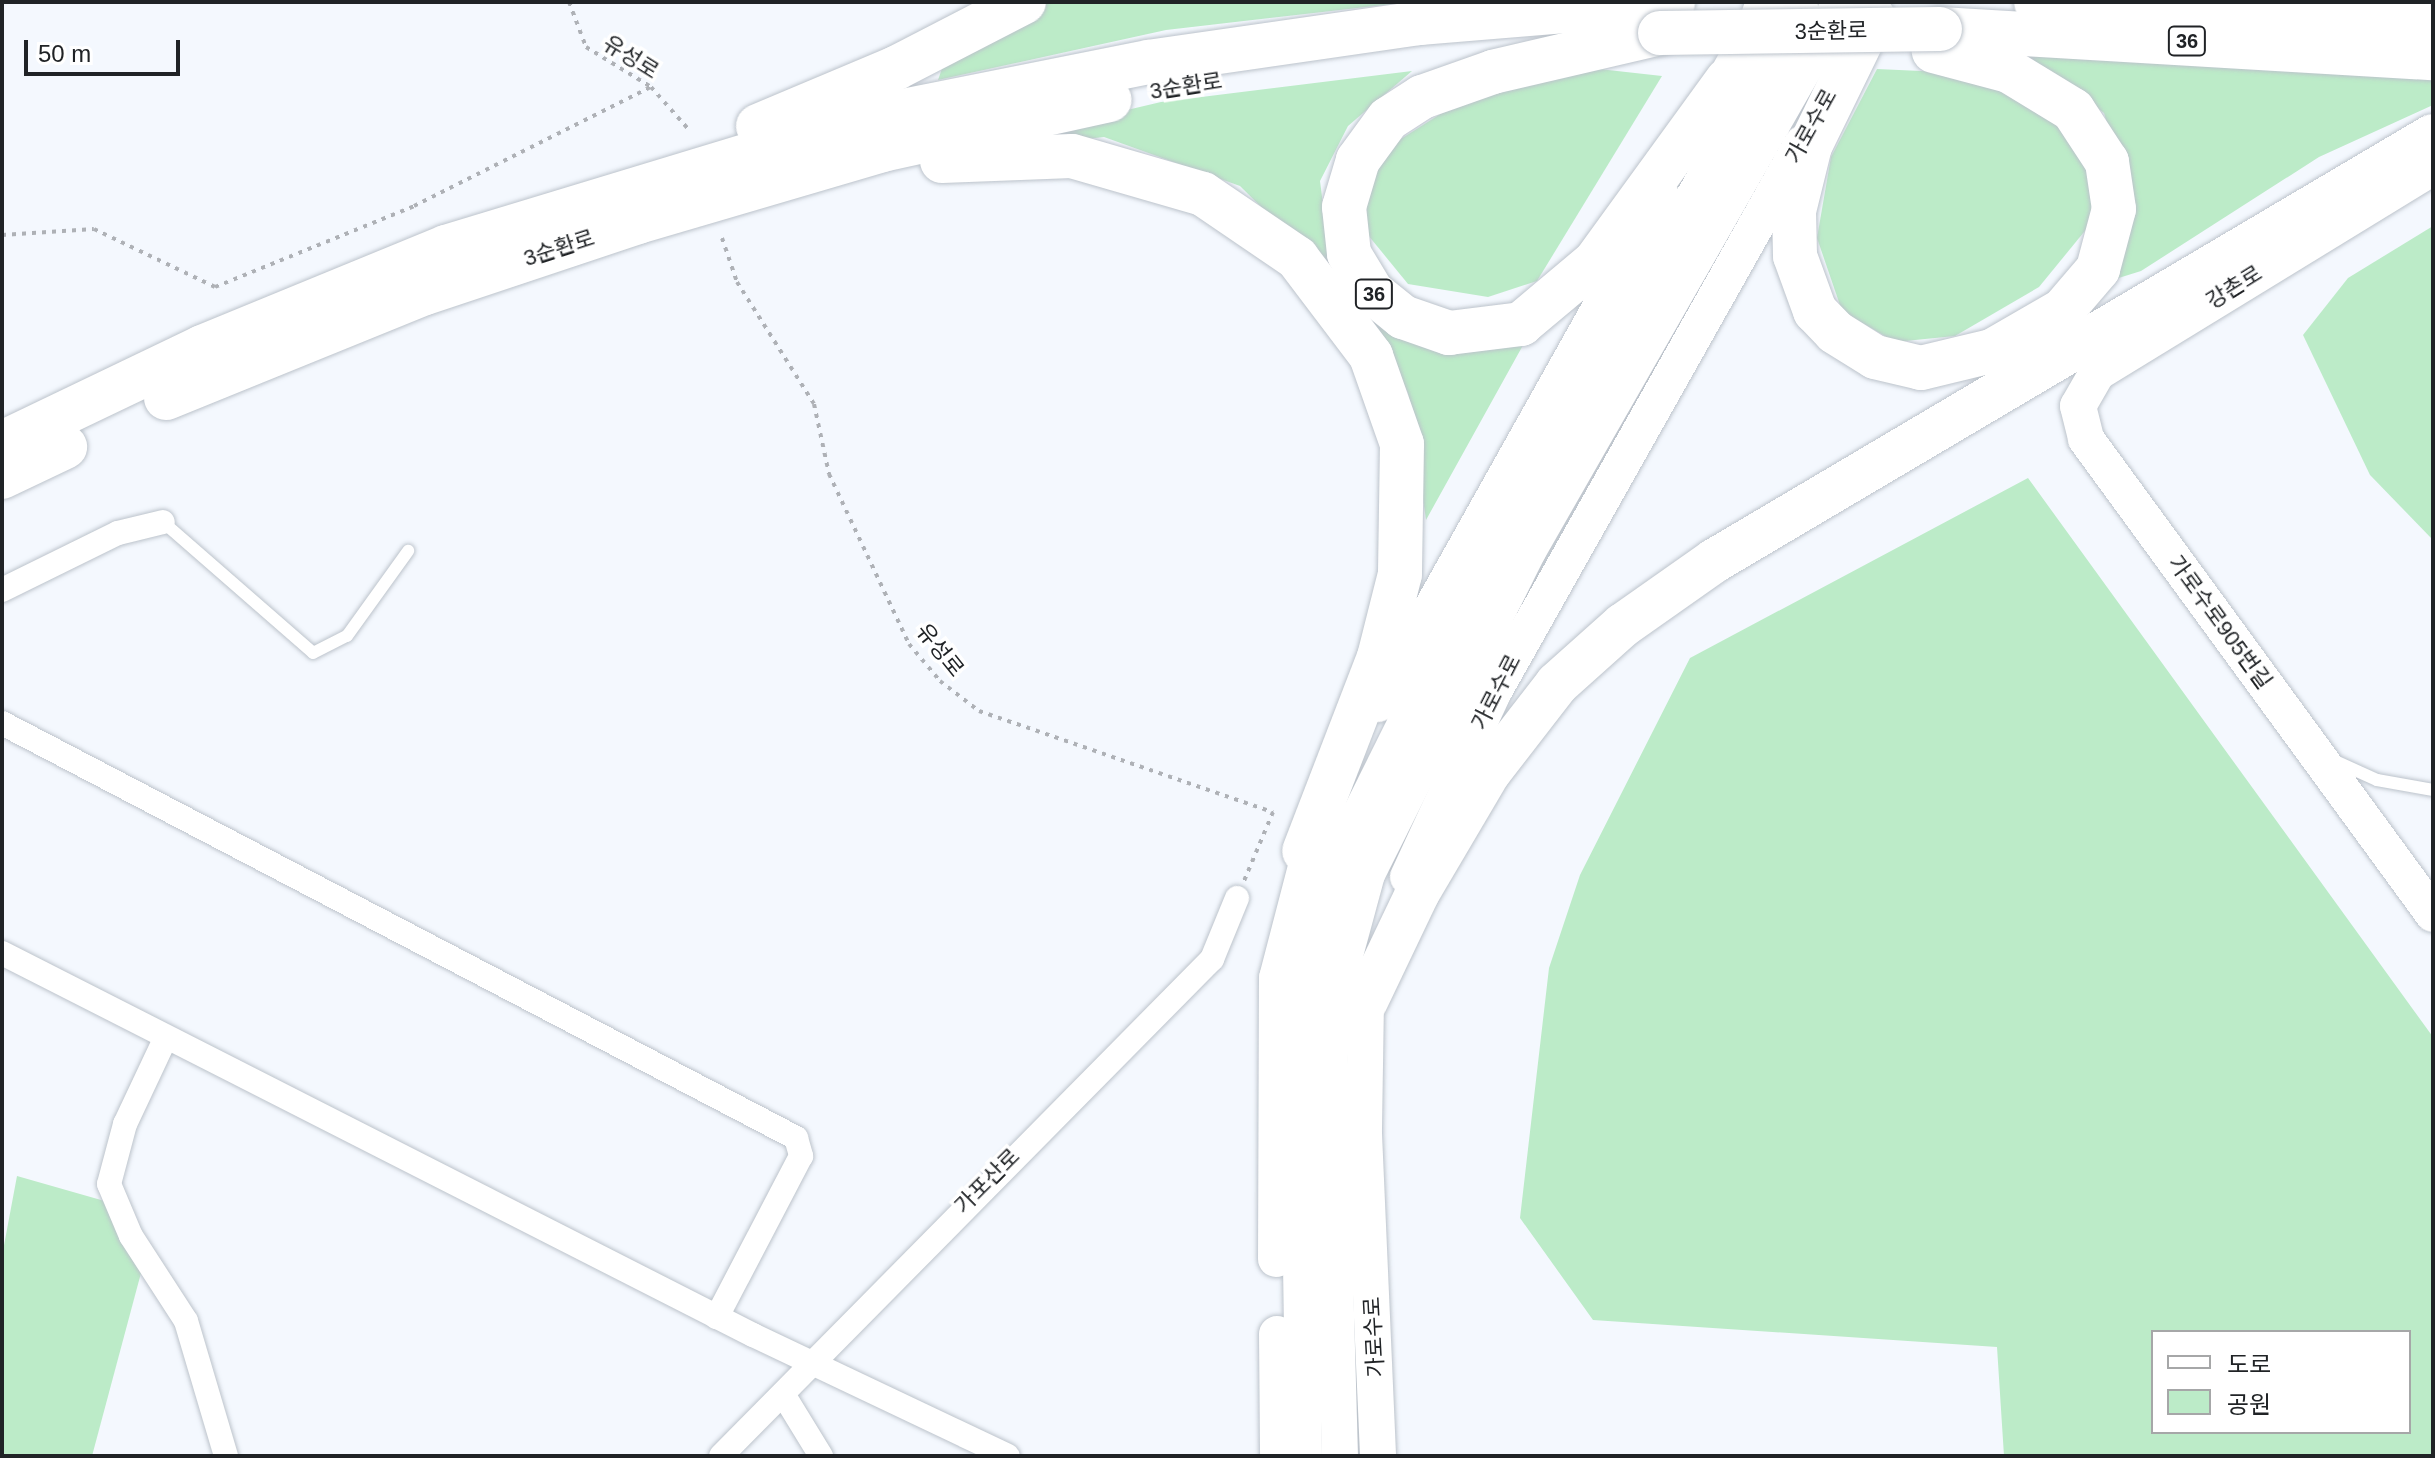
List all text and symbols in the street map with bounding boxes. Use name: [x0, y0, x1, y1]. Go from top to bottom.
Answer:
street label: 3순환로: [1794, 17, 1868, 45]
scale bar: [28, 24, 184, 74]
road number: 36: [2167, 25, 2207, 57]
street label: 유성로: [598, 30, 664, 84]
text: 50 m: [38, 40, 91, 67]
street label: 3순환로: [1148, 67, 1224, 105]
street label: 가로수로: [1780, 84, 1842, 168]
street label: 3순환로: [520, 224, 598, 272]
street label: 강촌로: [2201, 260, 2267, 314]
road number: 36: [1354, 278, 1394, 310]
street label: 가로수로905번길: [2163, 550, 2277, 694]
street label: 유성로: [911, 618, 969, 682]
street label: 가로수로: [1466, 650, 1526, 734]
street label: 가포산로: [949, 1143, 1025, 1219]
street label: 가로수로: [1359, 1296, 1389, 1378]
legend: [2151, 1330, 2411, 1434]
text: 도로: [2227, 1351, 2271, 1378]
text: 공원: [2227, 1391, 2271, 1418]

